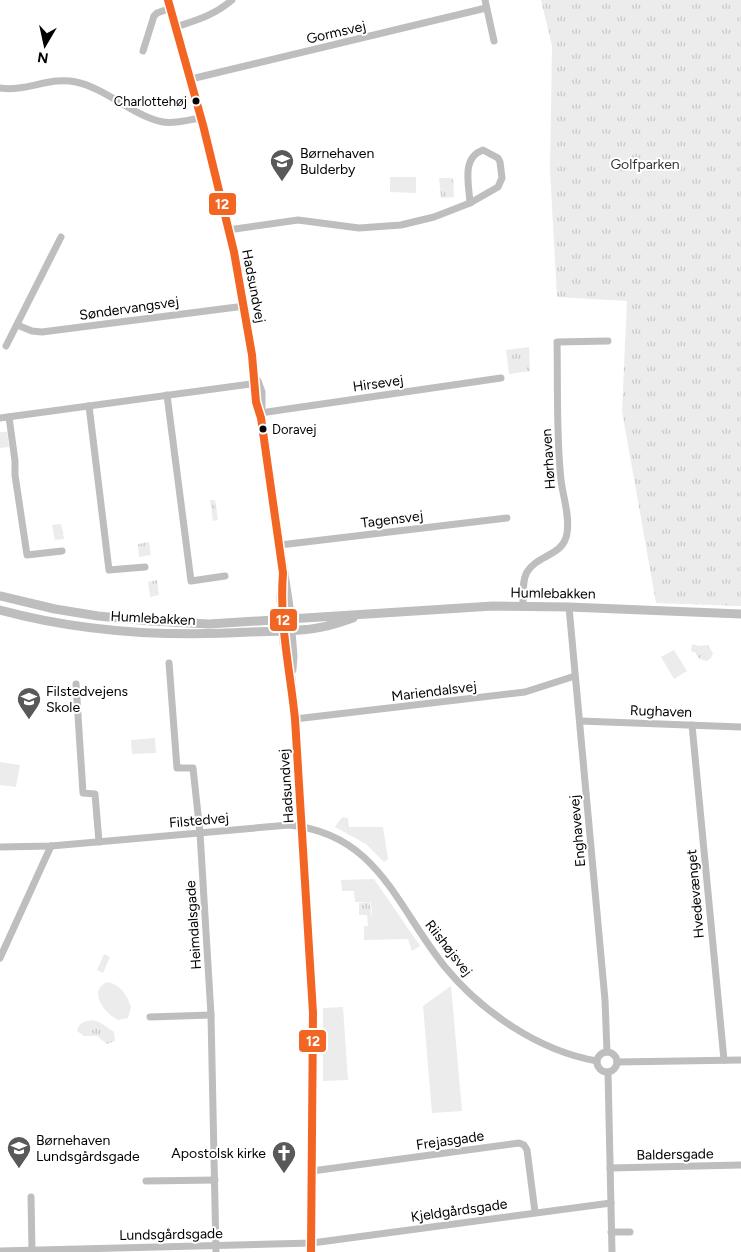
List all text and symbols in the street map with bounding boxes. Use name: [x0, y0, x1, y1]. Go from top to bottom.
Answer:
street label: Gormsvej: [305, 17, 367, 48]
north arrow: [20, 20, 70, 70]
text: N: [36, 48, 50, 67]
place label: Charlottehøj: [114, 94, 187, 109]
marker: Charlottehøj: [191, 96, 201, 106]
place label: Børnehaven Bulderby: [300, 145, 374, 178]
school or university icon: Børnehaven Bulderby: [269, 148, 295, 182]
park label: Golfparken: [610, 156, 680, 173]
line badge: 12: [208, 192, 237, 216]
text: 12: [215, 196, 229, 213]
street label: Hadsundvej: [238, 248, 269, 324]
street label: Søndervangsvej: [78, 293, 180, 324]
street label: Hirsevej: [352, 372, 405, 395]
place label: Doravej: [272, 422, 317, 437]
marker: Doravej: [258, 424, 268, 434]
street label: Hørhaven: [538, 428, 559, 490]
street label: Tagensvej: [360, 507, 424, 532]
street label: Humlebakken: [510, 584, 596, 603]
street label: Humlebakken: [110, 608, 196, 629]
line badge: 12: [269, 608, 298, 632]
text: 12: [276, 612, 290, 629]
street label: Mariendalsvej: [390, 678, 478, 705]
place label: Filstedvejens Skole: [46, 683, 128, 716]
school or university icon: Filstedvejens Skole: [16, 686, 42, 720]
street label: Rughaven: [630, 702, 693, 721]
street label: Hadsundvej: [275, 748, 298, 824]
street label: Enghavevej: [566, 794, 589, 868]
street label: Filstedvej: [168, 809, 230, 832]
street label: Hvedevænget: [683, 849, 708, 939]
street label: Heimdalsgade: [182, 879, 205, 970]
street label: Riishøjsvej: [421, 917, 476, 980]
line badge: 12: [298, 1029, 327, 1053]
text: 12: [306, 1033, 320, 1050]
street label: Frejasgade: [415, 1127, 486, 1154]
place label: Børnehaven Lundsgårdsgade: [36, 1132, 140, 1165]
school or university icon: Børnehaven Lundsgårdsgade: [6, 1135, 32, 1169]
church icon: Apostolsk kirke: [271, 1140, 297, 1174]
place label: Apostolsk kirke: [171, 1145, 266, 1162]
street label: Baldersgade: [636, 1145, 714, 1164]
street label: Kjeldgårdsgade: [410, 1195, 509, 1226]
street label: Lundsgårdsgade: [119, 1225, 223, 1244]

